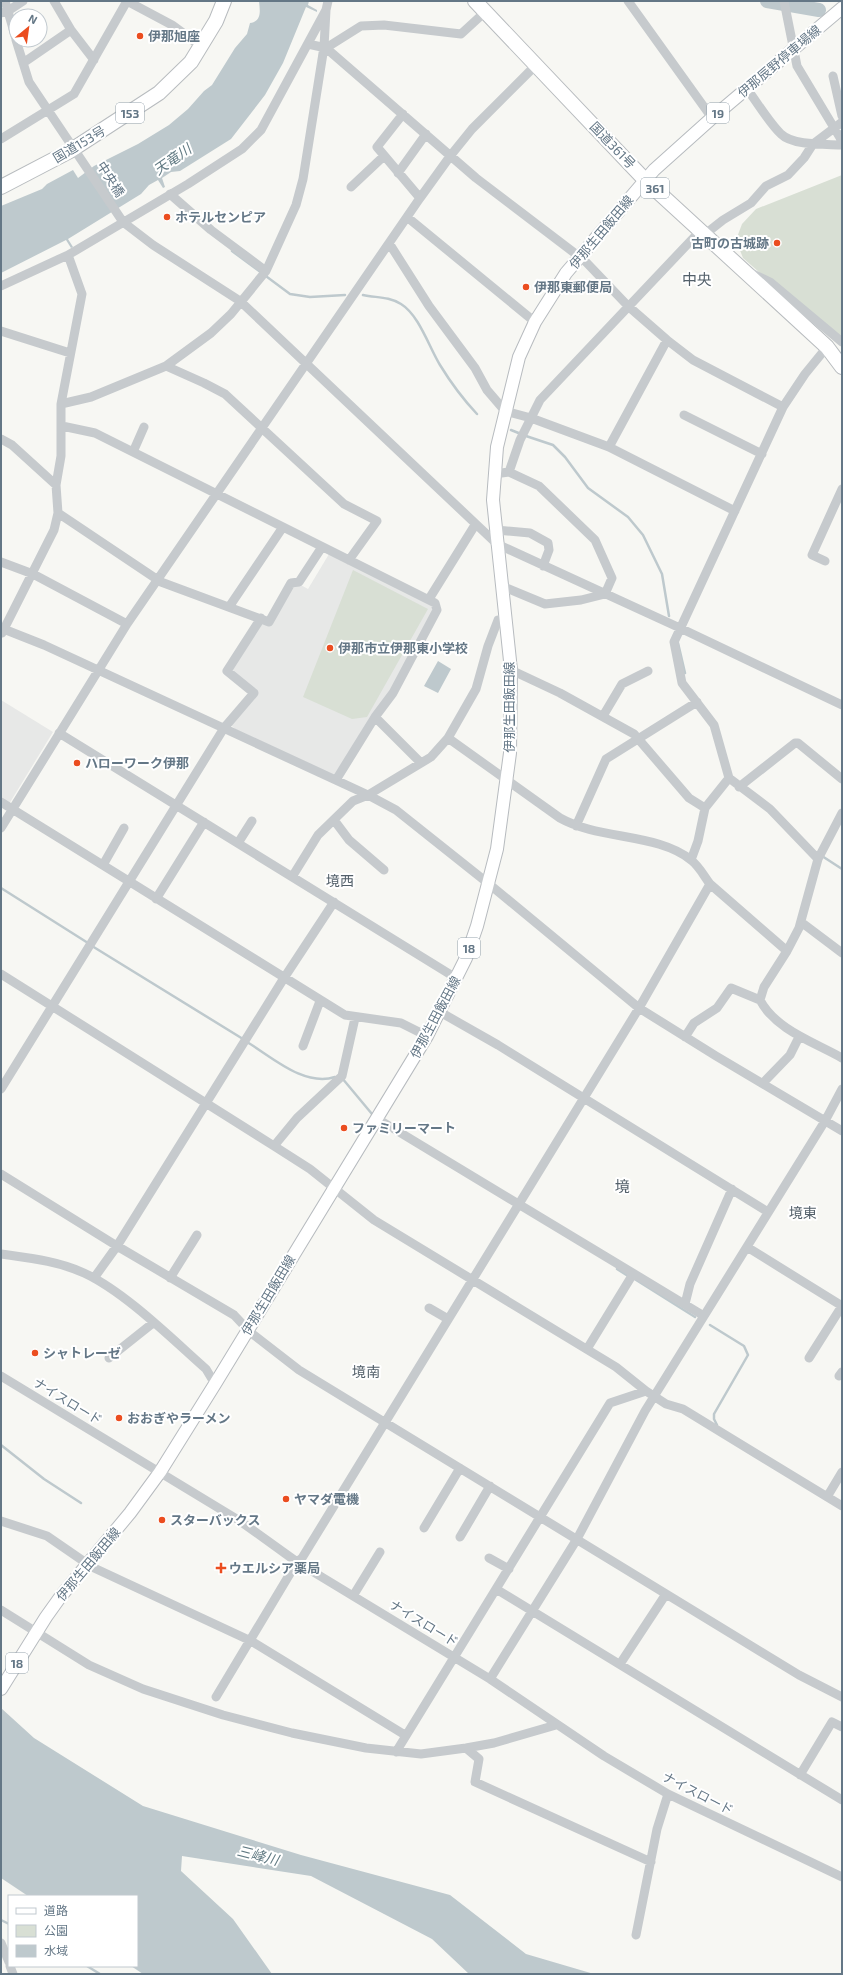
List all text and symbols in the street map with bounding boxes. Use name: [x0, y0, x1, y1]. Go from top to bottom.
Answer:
north arrow: [8, 8, 48, 48]
text: N: [26, 11, 40, 26]
street label: 伊那辰野停車場線: [734, 21, 824, 101]
place label: 伊那旭座: [148, 28, 200, 44]
marker: 伊那旭座: [135, 31, 145, 41]
road number: 153: [116, 103, 144, 123]
road number: 19: [707, 103, 729, 123]
street label: 国道361号: [587, 118, 639, 172]
street label: 国道153号: [50, 122, 108, 166]
water label: 天竜川: [150, 139, 196, 178]
street label: 中央橋: [94, 158, 128, 200]
road number: 361: [641, 178, 669, 198]
street label: 伊那生田飯田線: [566, 192, 636, 272]
place label: ホテルセンピア: [175, 209, 266, 225]
marker: ホテルセンピア: [162, 212, 172, 222]
place label: 古町の古城跡: [691, 235, 769, 251]
marker: 古町の古城跡: [772, 238, 782, 248]
district label: 中央: [682, 270, 712, 288]
place label: 伊那東郵便局: [534, 279, 612, 295]
marker: 伊那東郵便局: [521, 282, 531, 292]
place label: 伊那市立伊那東小学校: [338, 640, 468, 656]
marker: 伊那市立伊那東小学校: [325, 643, 335, 653]
street label: 伊那生田飯田線: [501, 661, 517, 753]
place label: ハローワーク伊那: [85, 755, 189, 771]
marker: ハローワーク伊那: [72, 758, 82, 768]
district label: 境西: [326, 872, 354, 889]
road number: 18: [458, 938, 480, 958]
street label: 伊那生田飯田線: [407, 973, 463, 1061]
place label: ファミリーマート: [352, 1120, 456, 1136]
marker: ファミリーマート: [339, 1123, 349, 1133]
district label: 境: [614, 1177, 630, 1195]
district label: 境東: [789, 1204, 817, 1221]
street label: 伊那生田飯田線: [238, 1252, 298, 1338]
place label: シャトレーゼ: [43, 1345, 121, 1361]
marker: シャトレーゼ: [30, 1348, 40, 1358]
district label: 境南: [352, 1363, 380, 1380]
street label: ナイスロード: [31, 1374, 105, 1428]
place label: おおぎやラーメン: [127, 1410, 230, 1426]
marker: おおぎやラーメン: [114, 1413, 124, 1423]
place label: ヤマダ電機: [294, 1491, 359, 1507]
marker: ヤマダ電機: [281, 1494, 291, 1504]
place label: スターバックス: [170, 1512, 260, 1528]
marker: スターバックス: [157, 1515, 167, 1525]
street label: 伊那生田飯田線: [53, 1524, 123, 1604]
place label: ウエルシア薬局: [229, 1560, 320, 1576]
marker: ウエルシア薬局: [216, 1563, 226, 1573]
street label: ナイスロード: [387, 1596, 461, 1650]
road number: 18: [6, 1653, 28, 1673]
street label: ナイスロード: [660, 1768, 736, 1818]
water label: 三峰川: [236, 1842, 282, 1869]
legend: [8, 1895, 138, 1967]
text: 道路: [44, 1903, 68, 1917]
text: 公園: [44, 1923, 68, 1937]
text: 水域: [44, 1943, 68, 1957]

